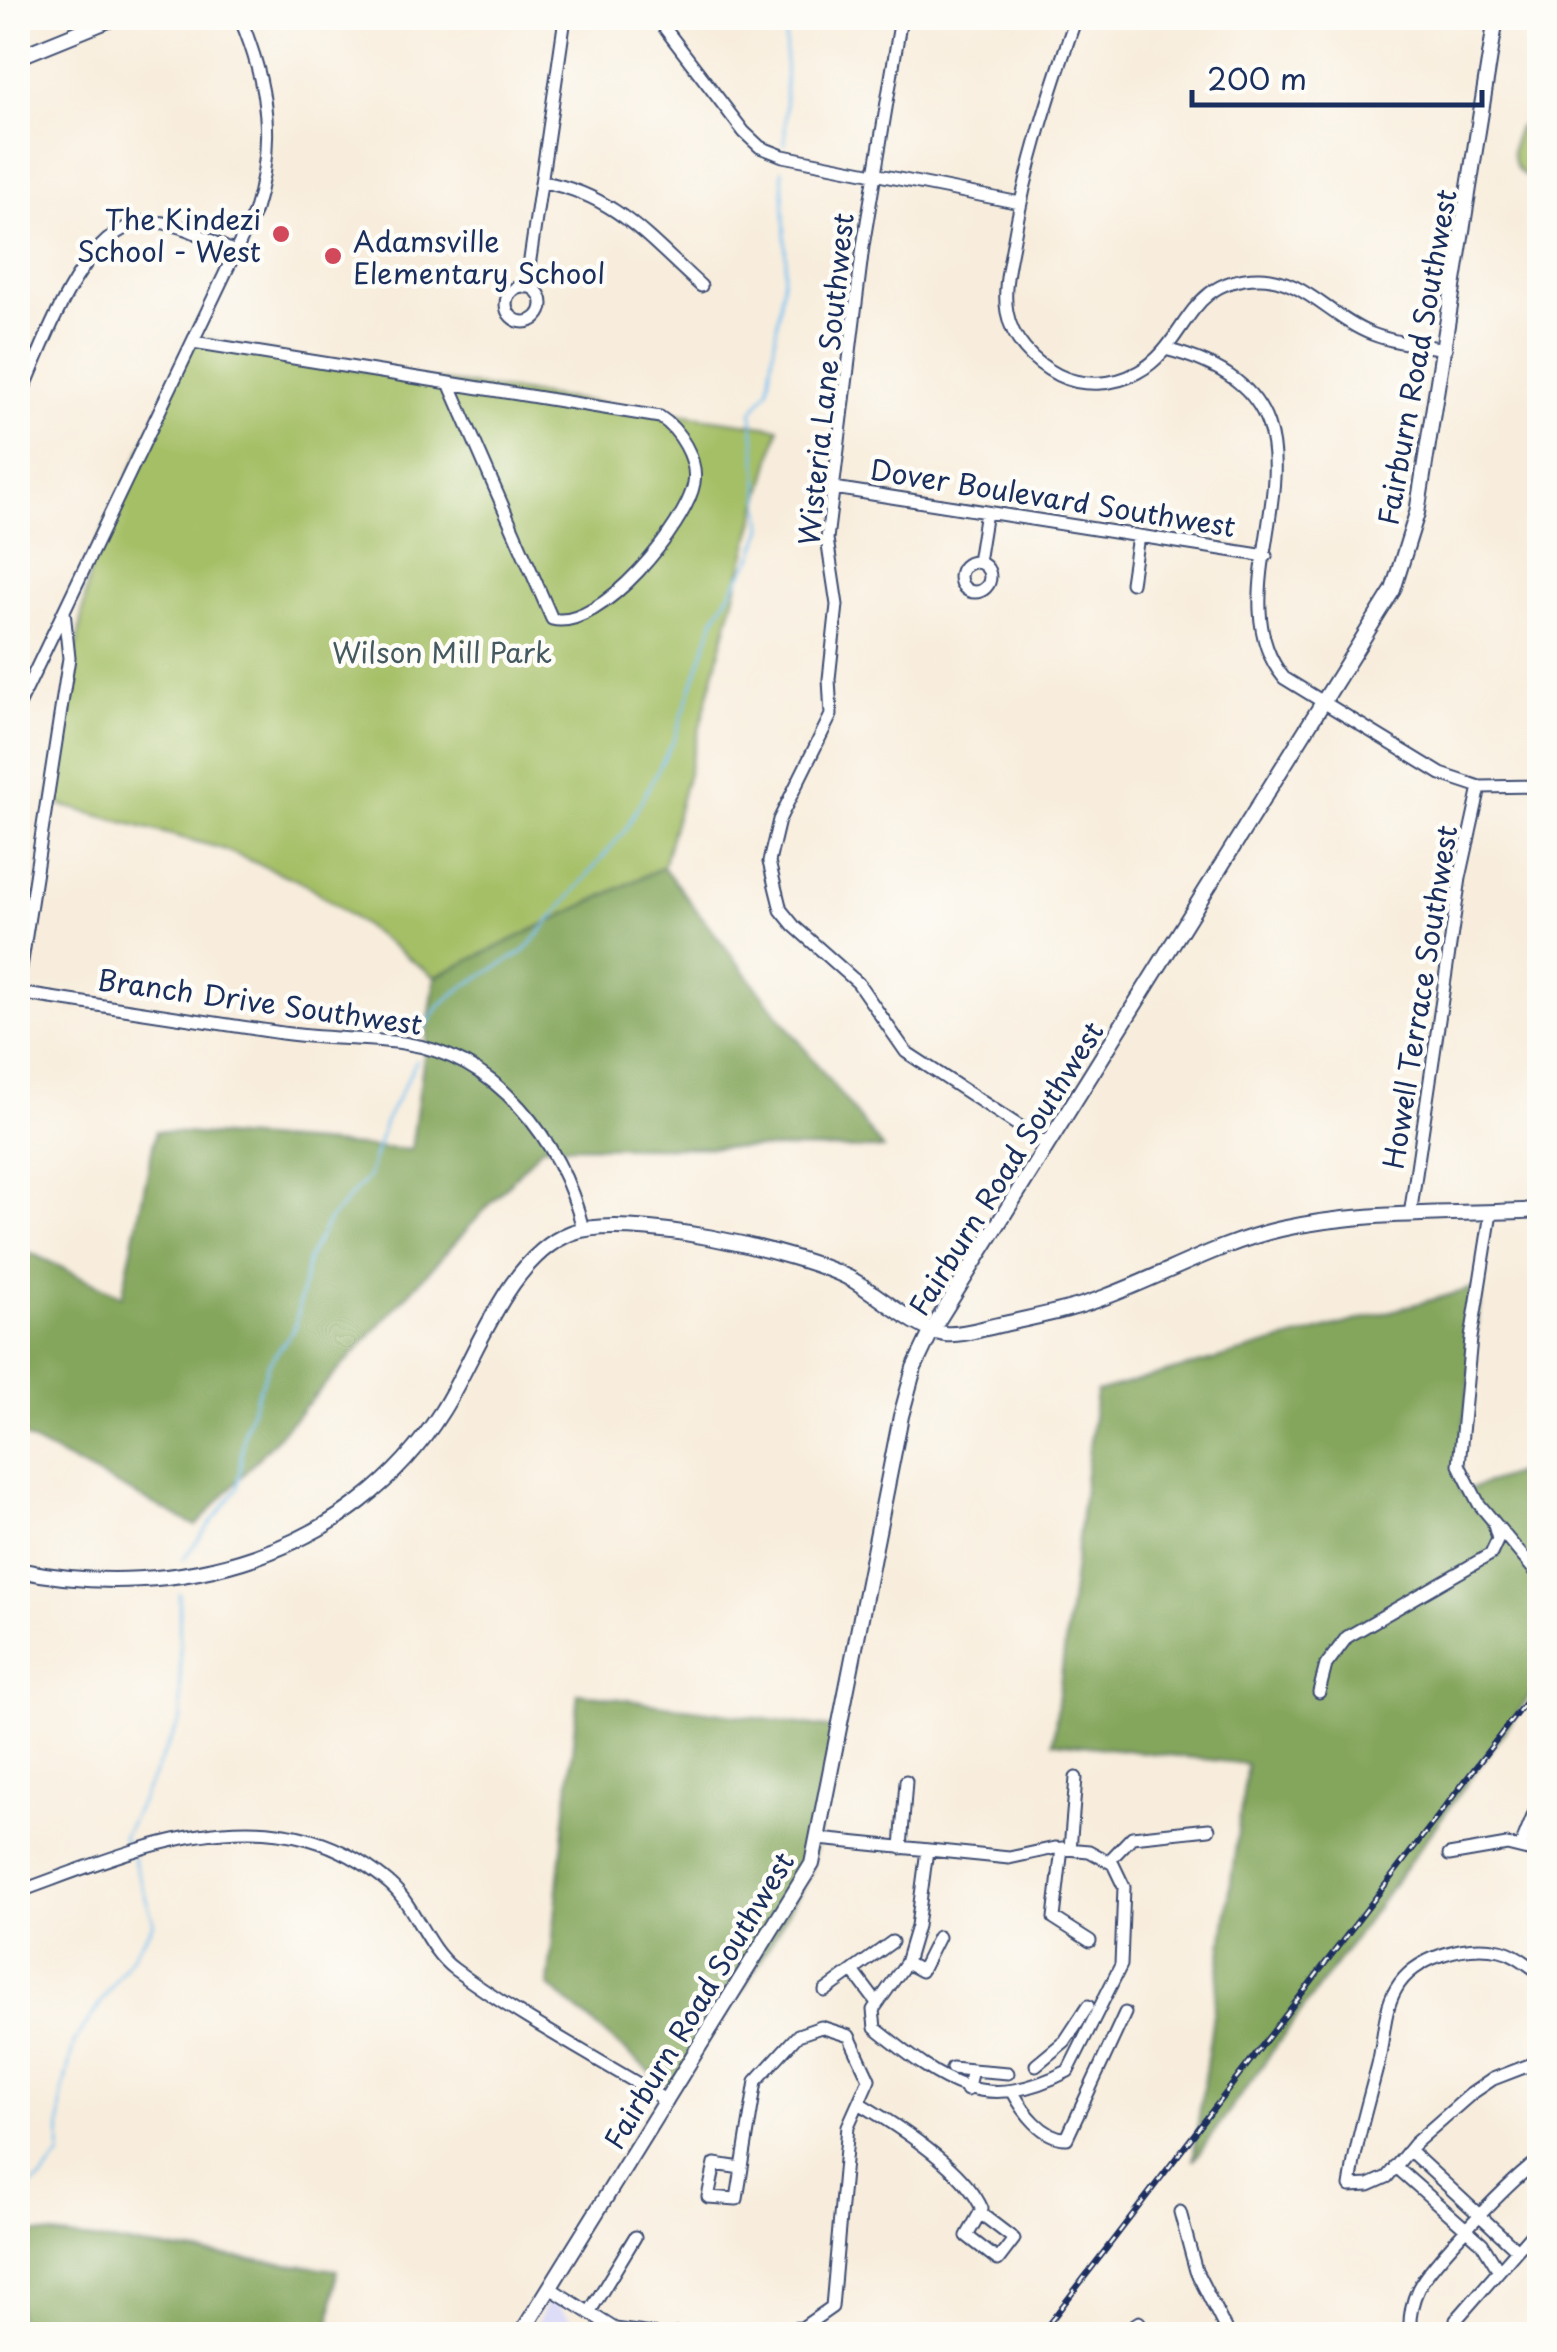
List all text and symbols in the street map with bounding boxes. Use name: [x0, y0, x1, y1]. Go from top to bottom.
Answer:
scale bar: [1192, 45, 1482, 107]
text: 200 m: [1207, 55, 1307, 100]
street label: Fairburn Road Southwest: [1365, 186, 1467, 528]
place label: The Kindezi School - West: [77, 197, 261, 272]
street label: Wisteria Lane Southwest: [786, 211, 864, 547]
place label: Adamsville Elementary School: [353, 219, 605, 294]
marker: The Kindezi School - West: [270, 223, 292, 245]
marker: Adamsville Elementary School: [322, 245, 344, 267]
street label: Dover Boulevard Southwest: [867, 447, 1239, 547]
park label: Wilson Mill Park: [332, 630, 552, 673]
street label: Howell Terrace Southwest: [1371, 822, 1467, 1172]
street label: Branch Drive Southwest: [95, 957, 425, 1045]
street label: Fairburn Road Southwest: [897, 1012, 1113, 1324]
street label: Fairburn Road Southwest: [592, 1843, 804, 2157]

